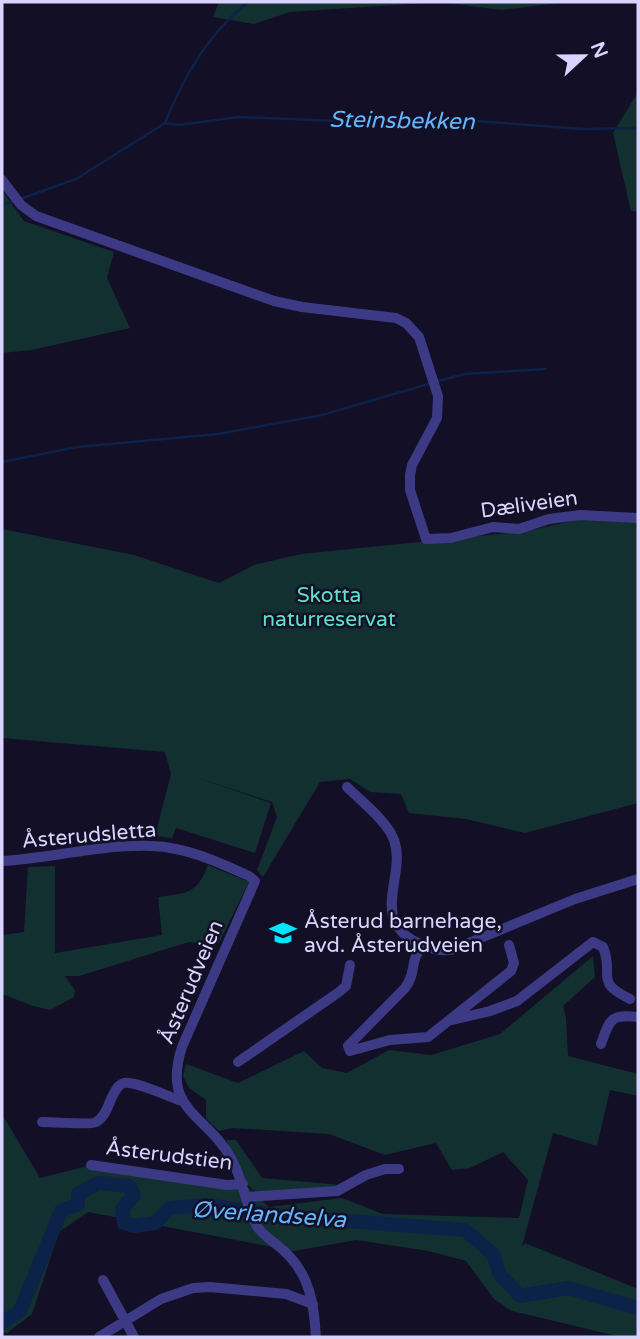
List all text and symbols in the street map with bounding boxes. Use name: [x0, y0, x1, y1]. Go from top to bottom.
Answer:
north arrow: [549, 21, 619, 91]
text: N: [586, 39, 612, 61]
water label: Steinsbekken: [329, 106, 476, 136]
street label: Dæliveien: [479, 485, 579, 524]
park label: Skotta naturreservat: [262, 583, 396, 632]
street label: Åsterudsletta: [21, 817, 157, 854]
place label: Åsterud barnehage, avd. Åsterudveien: [304, 909, 502, 958]
street label: Åsterudveien: [154, 916, 229, 1048]
school or university icon: Åsterud barnehage, avd. Åsterudveien: [268, 918, 298, 948]
street label: Åsterudstien: [104, 1135, 234, 1176]
water label: Øverlandselva: [191, 1196, 348, 1234]

